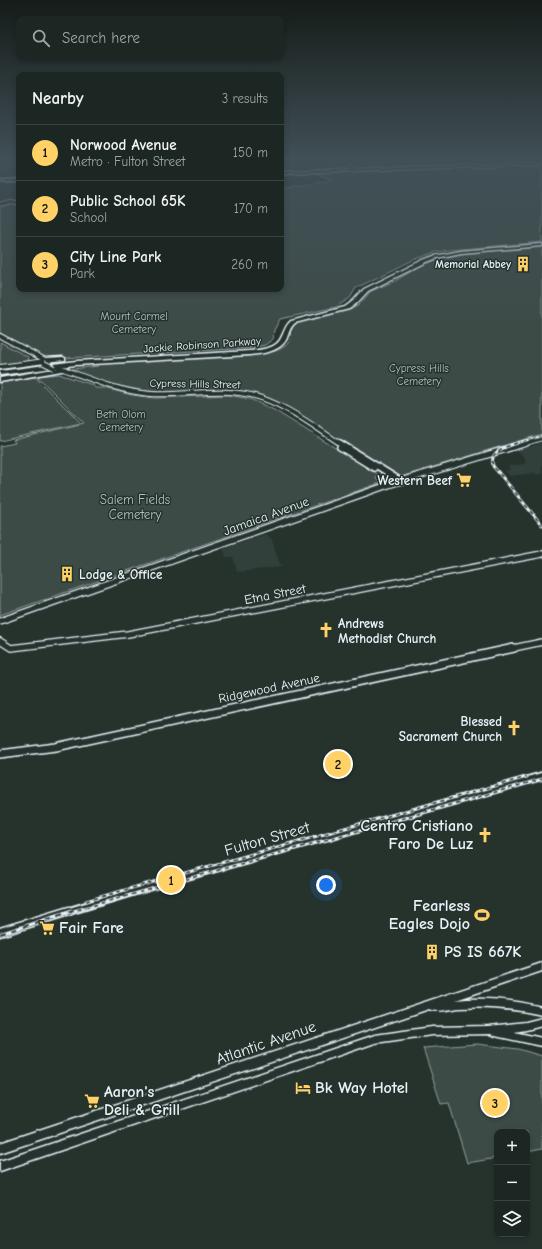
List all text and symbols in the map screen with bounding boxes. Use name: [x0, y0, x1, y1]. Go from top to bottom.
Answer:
search box: [16, 16, 284, 60]
icon: search: [30, 27, 52, 49]
text: Search here: [62, 29, 140, 47]
text: Nearby: [32, 89, 83, 108]
text: 3 results: [222, 91, 268, 106]
text: Norwood Avenue: [70, 136, 177, 154]
text: 1: [42, 145, 48, 160]
text: 150 m: [233, 145, 268, 160]
text: Metro · Fulton Street: [70, 154, 185, 169]
text: Public School 65K: [70, 192, 185, 210]
text: 2: [42, 201, 48, 216]
text: 170 m: [234, 201, 268, 216]
text: School: [70, 210, 107, 225]
text: City Line Park: [70, 248, 161, 266]
building icon: Memorial Abbey: [514, 255, 532, 273]
text: 3: [42, 257, 48, 272]
text: 260 m: [231, 257, 268, 272]
place label: Memorial Abbey: [435, 258, 511, 271]
text: Park: [70, 266, 95, 281]
park label: Mount Carmel Cemetery: [100, 310, 168, 336]
street label: Jackie Robinson Parkway: [143, 334, 261, 356]
park label: Cypress Hills Cemetery: [389, 362, 449, 388]
street label: Cypress Hills Street: [149, 377, 241, 391]
park label: Beth Olom Cemetery: [96, 408, 146, 434]
supermarket icon: Western Beef: [455, 471, 473, 489]
place label: Western Beef: [378, 473, 453, 488]
park label: Salem Fields Cemetery: [100, 492, 170, 522]
street label: Jamaica Avenue: [221, 493, 311, 538]
building icon: Lodge & Office: [58, 565, 76, 583]
place label: Lodge & Office: [79, 567, 163, 582]
street label: Etna Street: [243, 580, 308, 607]
place label: Andrews Methodist Church: [338, 616, 436, 646]
church icon: Andrews Methodist Church: [317, 621, 335, 639]
street label: Ridgewood Avenue: [217, 670, 321, 706]
place label: Blessed Sacrament Church: [399, 714, 502, 744]
church icon: Blessed Sacrament Church: [505, 719, 523, 737]
pin: 2: [325, 749, 351, 779]
place label: Centro Cristiano Faro De Luz: [360, 817, 473, 853]
street label: Fulton Street: [222, 818, 312, 860]
church icon: Centro Cristiano Faro De Luz: [476, 826, 494, 844]
pin: 1: [158, 865, 184, 895]
your location: [316, 875, 336, 895]
place label: Fearless Eagles Dojo: [389, 897, 470, 933]
sports icon: Fearless Eagles Dojo: [473, 906, 491, 924]
supermarket icon: Fair Fare: [38, 919, 56, 937]
place label: Fair Fare: [59, 919, 124, 937]
building icon: PS IS 667K: [423, 943, 441, 961]
place label: PS IS 667K: [444, 943, 521, 961]
street label: Atlantic Avenue: [214, 1017, 318, 1069]
hotel icon: Bk Way Hotel: [294, 1079, 312, 1097]
place label: Bk Way Hotel: [315, 1079, 408, 1097]
place label: Aaron's Deli & Grill: [104, 1083, 180, 1119]
pin: 3: [482, 1088, 508, 1118]
supermarket icon: Aaron's Deli & Grill: [83, 1092, 101, 1110]
map controls: [494, 1129, 530, 1237]
button: +: [494, 1129, 530, 1165]
button: −: [494, 1165, 530, 1201]
button: layers: [494, 1201, 530, 1237]

